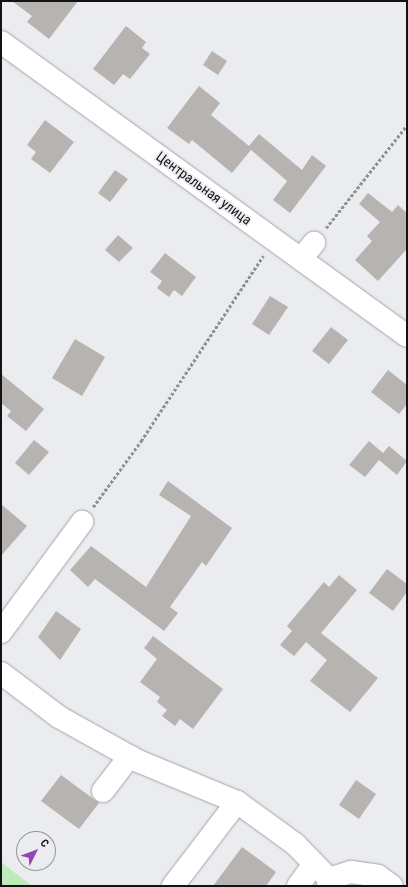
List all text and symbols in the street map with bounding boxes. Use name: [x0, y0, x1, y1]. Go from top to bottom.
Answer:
street label: Центральная улица: [153, 148, 255, 228]
north arrow: [16, 831, 56, 871]
text: С: [38, 837, 51, 850]

